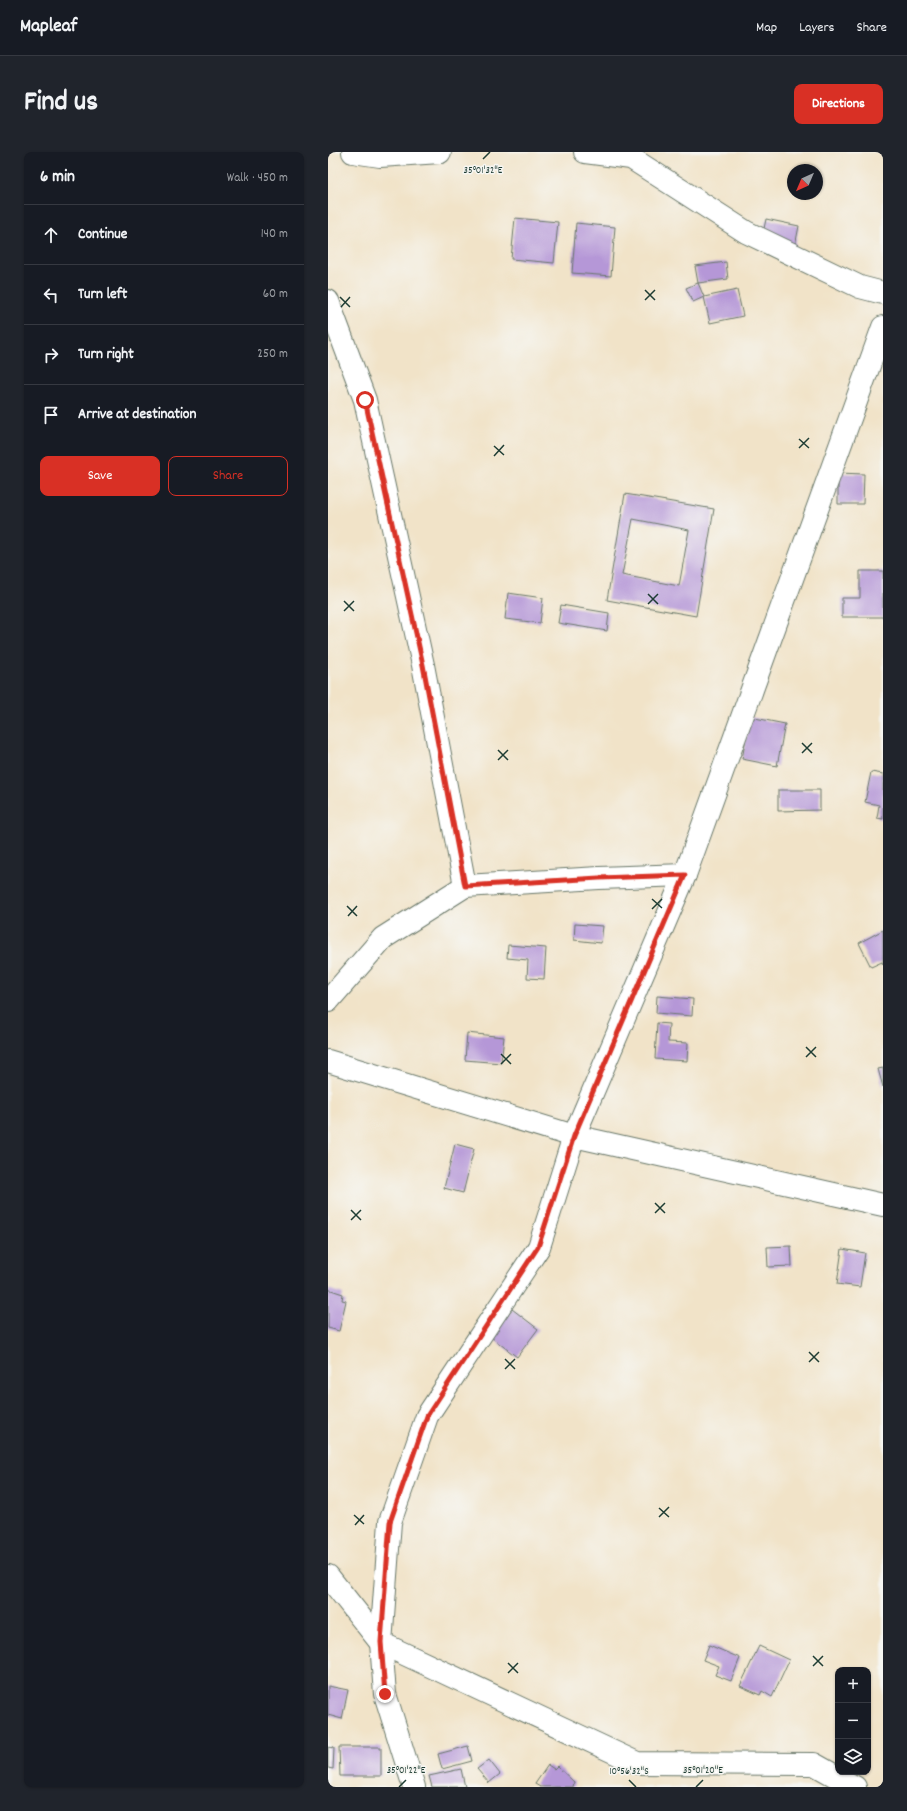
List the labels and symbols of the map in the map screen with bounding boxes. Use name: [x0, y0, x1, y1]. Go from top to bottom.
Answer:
text: 35°01'32"E: [464, 164, 503, 178]
north arrow: [787, 164, 823, 200]
route start: [356, 391, 374, 409]
route end: [376, 1685, 394, 1703]
text: 35°01'22"E: [387, 1764, 426, 1778]
text: 35°01'20"E: [683, 1764, 723, 1778]
text: 10°56'32"S: [609, 1765, 649, 1779]

